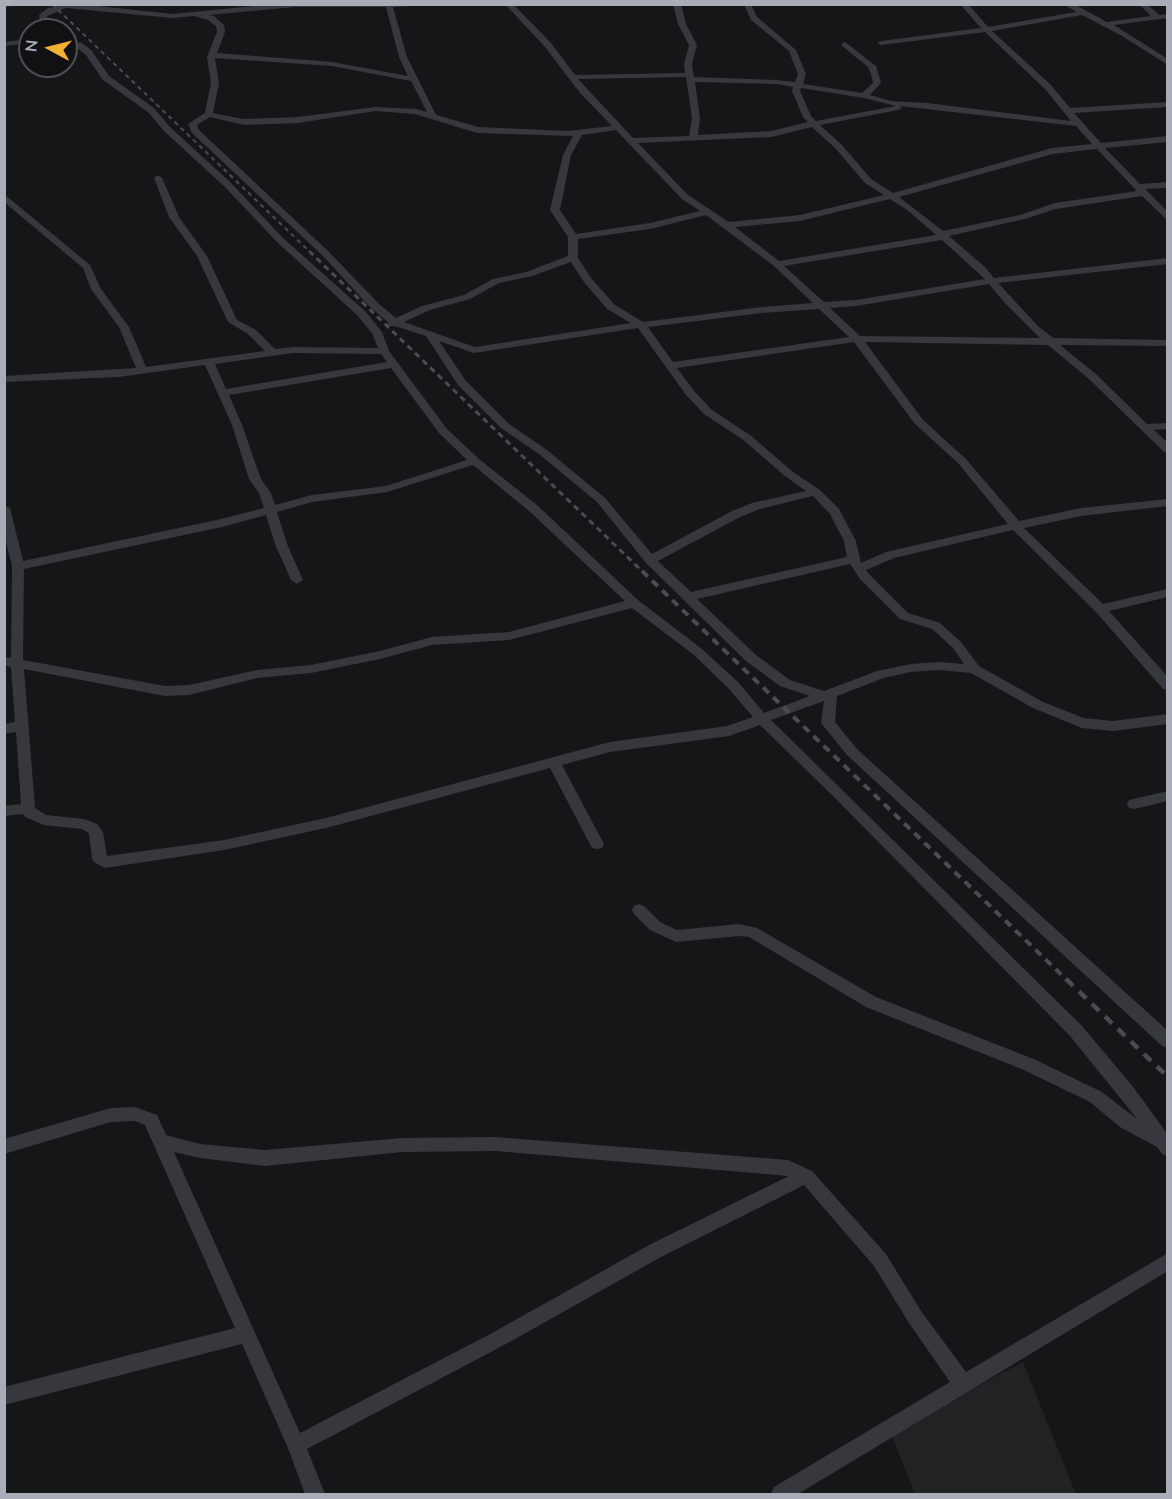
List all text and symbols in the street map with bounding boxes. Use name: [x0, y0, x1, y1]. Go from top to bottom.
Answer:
north arrow: [18, 18, 78, 78]
text: N: [20, 39, 44, 53]

